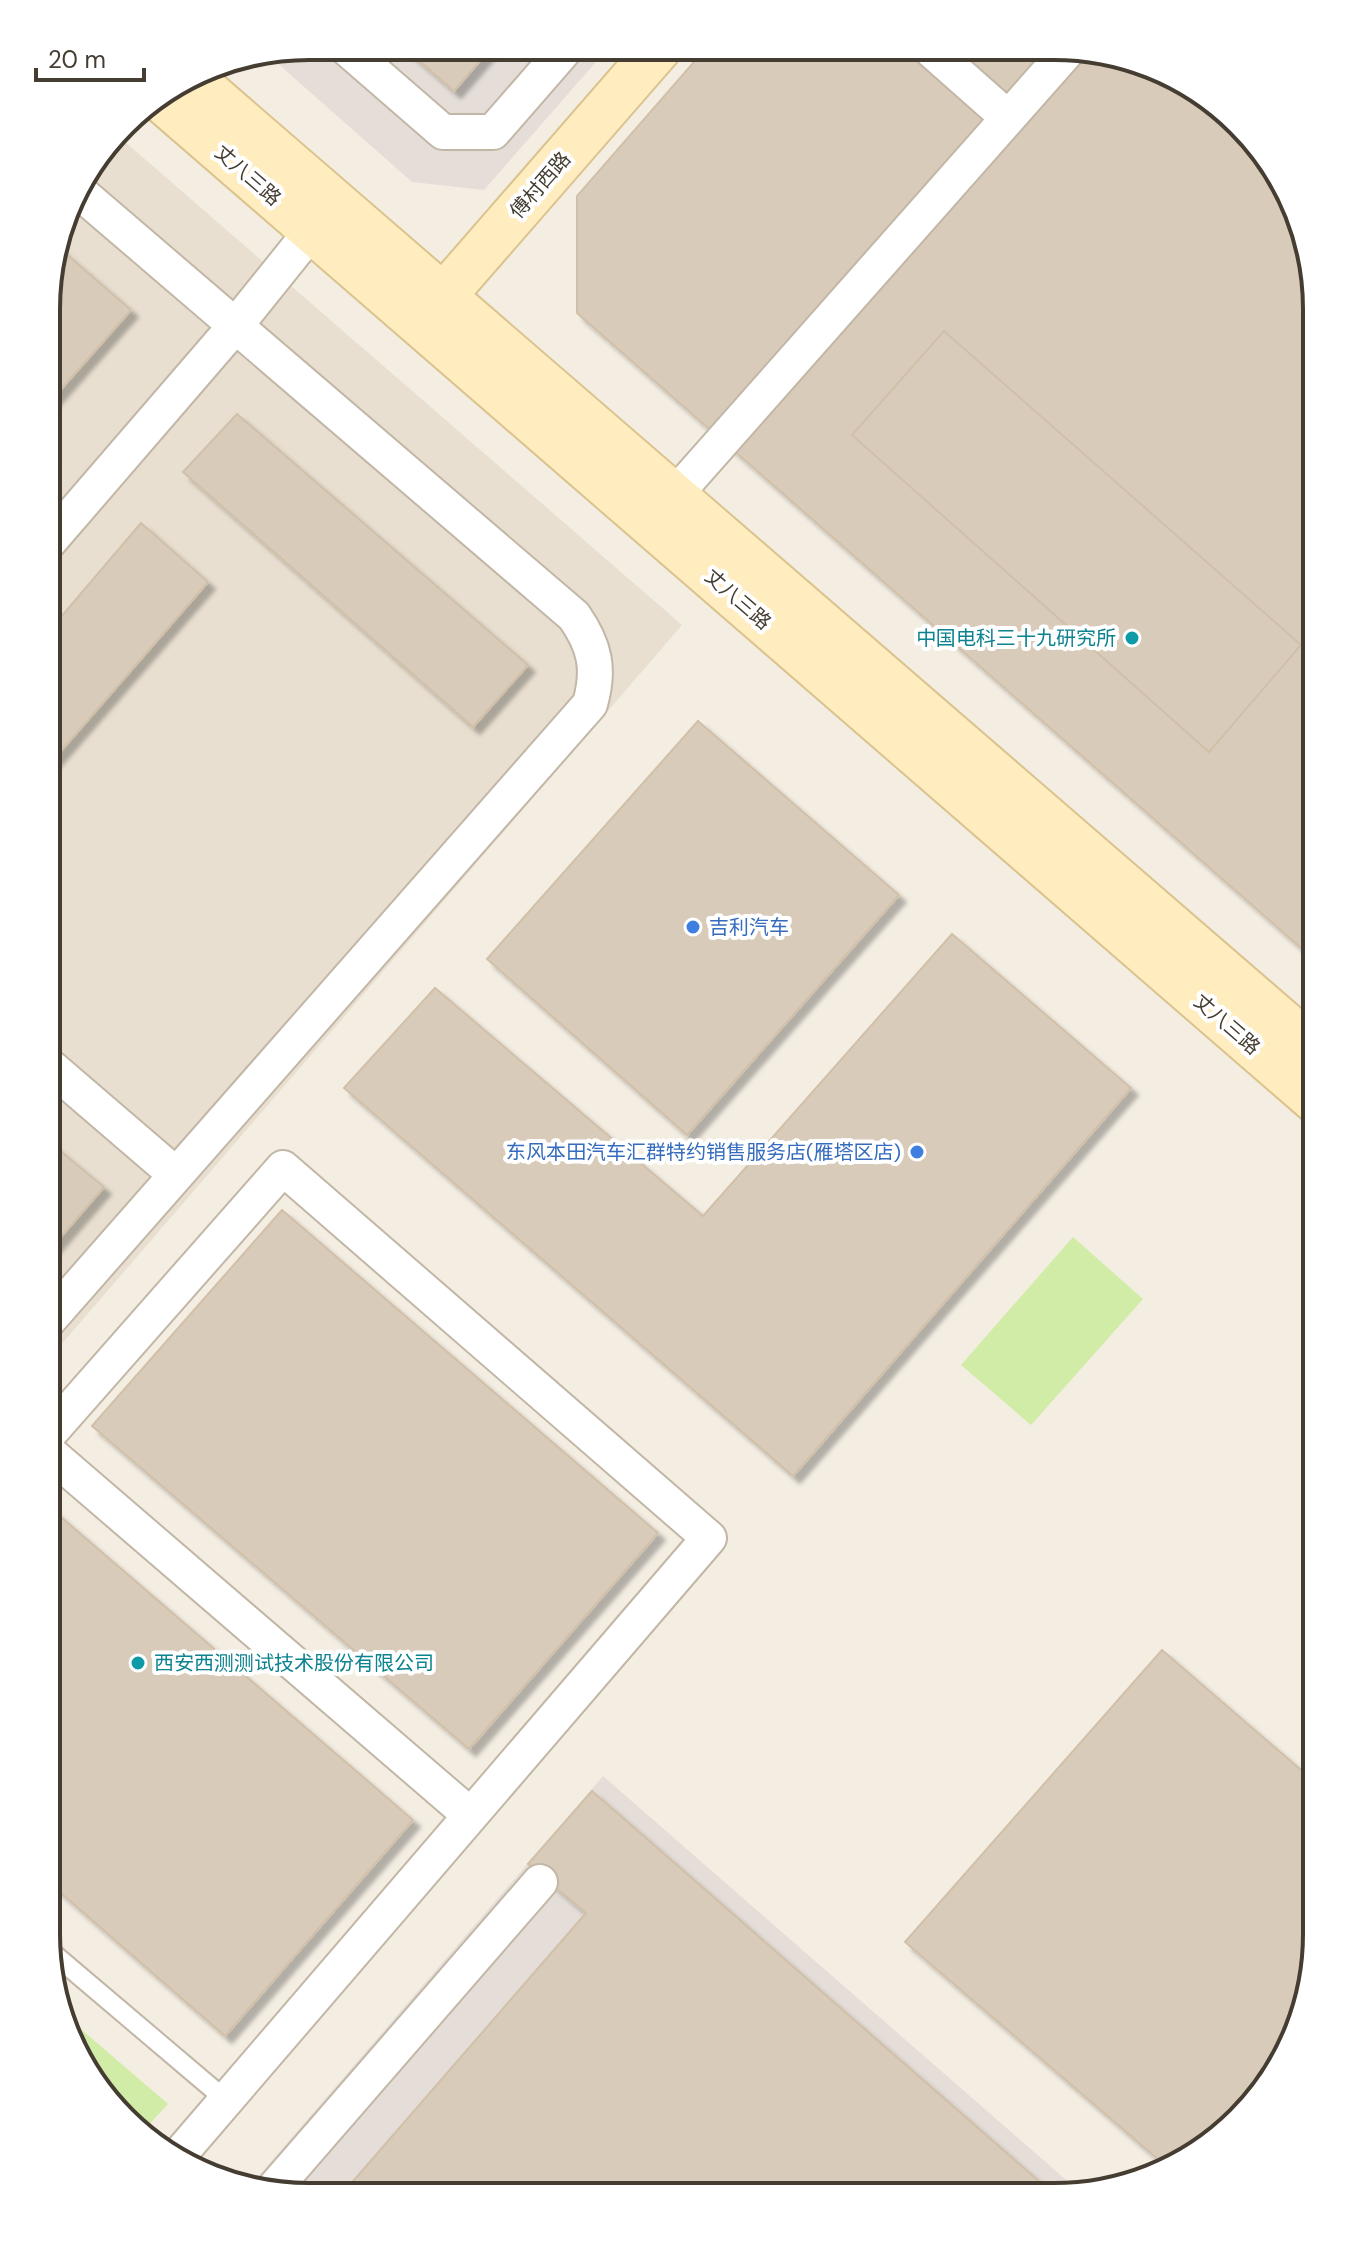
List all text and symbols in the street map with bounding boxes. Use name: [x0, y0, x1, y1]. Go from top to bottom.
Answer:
scale bar: [36, 32, 144, 82]
text: 20 m: [48, 44, 106, 75]
street label: 丈八三路: [209, 139, 287, 211]
street label: 傅村西路: [504, 146, 576, 224]
street label: 丈八三路: [699, 563, 777, 635]
place label: 中国电科三十九研究所: [916, 625, 1116, 651]
marker: 中国电科三十九研究所: [1123, 629, 1141, 647]
place label: 吉利汽车: [709, 914, 789, 940]
marker: 吉利汽车: [684, 918, 702, 936]
street label: 丈八三路: [1188, 988, 1266, 1060]
place label: 东风本田汽车汇群特约销售服务店(雁塔区店): [506, 1139, 901, 1165]
marker: 东风本田汽车汇群特约销售服务店(雁塔区店): [908, 1143, 926, 1161]
place label: 西安西测测试技术股份有限公司: [154, 1650, 434, 1676]
marker: 西安西测测试技术股份有限公司: [129, 1654, 147, 1672]

